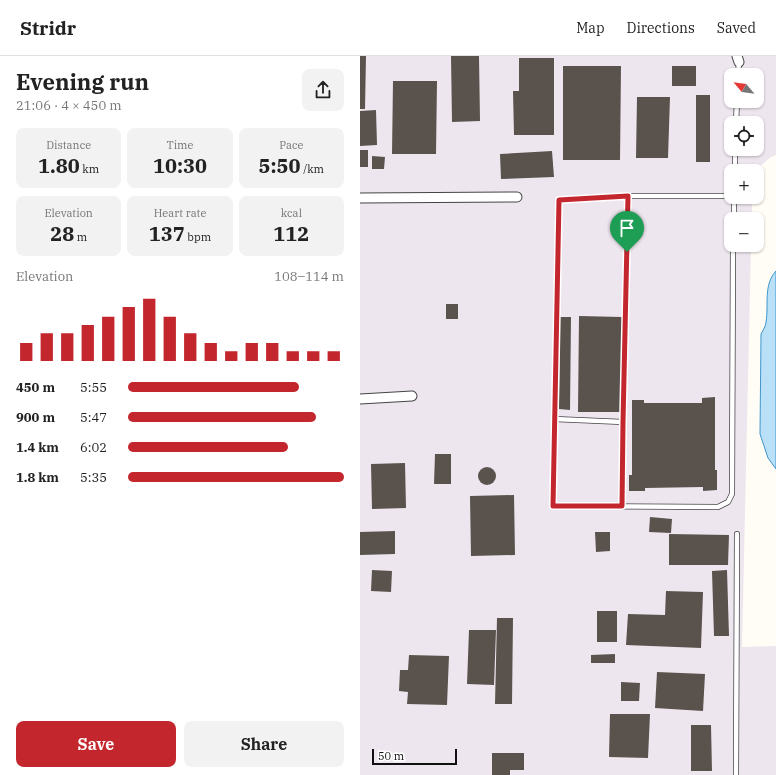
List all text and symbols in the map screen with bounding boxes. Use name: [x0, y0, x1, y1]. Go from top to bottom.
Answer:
text: Stridr: [20, 16, 76, 40]
text: Map: [576, 19, 605, 37]
text: Directions: [627, 19, 695, 37]
text: Saved: [717, 19, 756, 37]
text: Evening run: [16, 67, 149, 96]
north arrow: [724, 68, 764, 108]
map controls: [724, 68, 764, 252]
button: share: [302, 69, 344, 111]
text: 21:06 · 4 × 450 m: [16, 97, 122, 114]
button: locate: [724, 116, 764, 156]
text: Distance: [46, 138, 91, 152]
text: Time: [166, 138, 194, 152]
text: Pace: [279, 138, 303, 152]
text: 1.80: [38, 152, 80, 179]
text: 10:30: [153, 152, 207, 179]
text: 5:50: [259, 152, 301, 179]
text: km: [80, 162, 99, 176]
text: /km: [301, 162, 324, 176]
button: +: [724, 164, 764, 204]
text: Elevation: [44, 206, 93, 220]
text: Heart rate: [154, 206, 206, 220]
text: kcal: [281, 206, 302, 220]
pin: [610, 211, 644, 252]
button: −: [724, 212, 764, 252]
icon: arrive: [616, 217, 638, 239]
text: 28: [50, 220, 74, 247]
text: 137: [149, 220, 185, 247]
text: 112: [273, 220, 309, 247]
text: m: [74, 230, 87, 244]
text: bpm: [185, 230, 211, 244]
text: Elevation: [16, 268, 73, 285]
text: 108–114 m: [274, 268, 344, 285]
text: 450 m: [16, 379, 55, 396]
text: 5:55: [80, 379, 107, 396]
text: 900 m: [16, 409, 55, 426]
text: 5:47: [80, 409, 107, 426]
text: 1.4 km: [16, 439, 59, 456]
text: 6:02: [80, 439, 107, 456]
text: 1.8 km: [16, 469, 59, 486]
text: 5:35: [80, 469, 107, 486]
button: Save: [16, 721, 176, 767]
button: Share: [184, 721, 344, 767]
scale bar: [372, 747, 457, 766]
text: 50 m: [378, 749, 404, 763]

